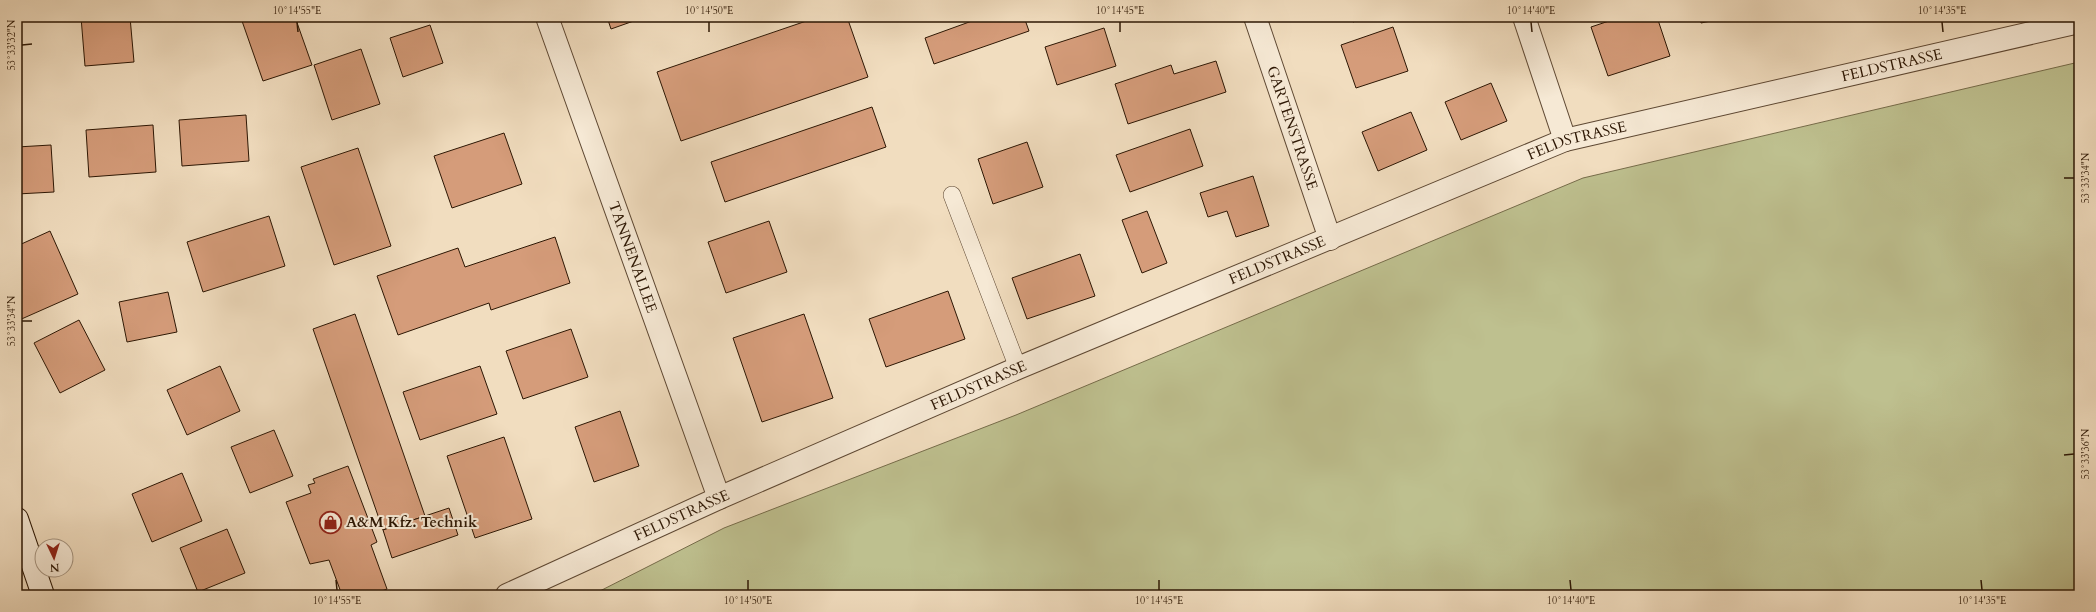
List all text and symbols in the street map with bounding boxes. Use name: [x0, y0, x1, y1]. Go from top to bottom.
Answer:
text: 10°14'55"E: [273, 4, 321, 18]
text: 10°14'50"E: [685, 4, 733, 18]
text: 10°14'45"E: [1096, 4, 1144, 18]
text: 10°14'40"E: [1507, 4, 1555, 18]
text: 10°14'35"E: [1918, 4, 1966, 18]
text: 53°33'32"N: [5, 19, 19, 70]
street label: FELDSTRASSE: [1839, 44, 1944, 86]
street label: GARTENSTRASSE: [1262, 63, 1323, 193]
street label: FELDSTRASSE: [1524, 116, 1628, 165]
text: 53°33'34"N: [2079, 152, 2093, 203]
street label: TANNENALLEE: [604, 199, 662, 315]
street label: FELDSTRASSE: [1226, 231, 1329, 289]
text: 53°33'34"N: [5, 295, 19, 346]
street label: FELDSTRASSE: [927, 356, 1030, 415]
text: 53°33'36"N: [2079, 428, 2093, 479]
street label: FELDSTRASSE: [631, 485, 732, 546]
shop icon: A&M Kfz. Technik: [318, 509, 344, 535]
place label: A&M Kfz. Technik: [346, 512, 478, 532]
north arrow: [34, 538, 74, 578]
text: N: [49, 560, 60, 575]
text: 10°14'55"E: [313, 594, 361, 608]
text: 10°14'50"E: [724, 594, 772, 608]
text: 10°14'45"E: [1135, 594, 1183, 608]
text: 10°14'40"E: [1547, 594, 1595, 608]
text: 10°14'35"E: [1958, 594, 2006, 608]

